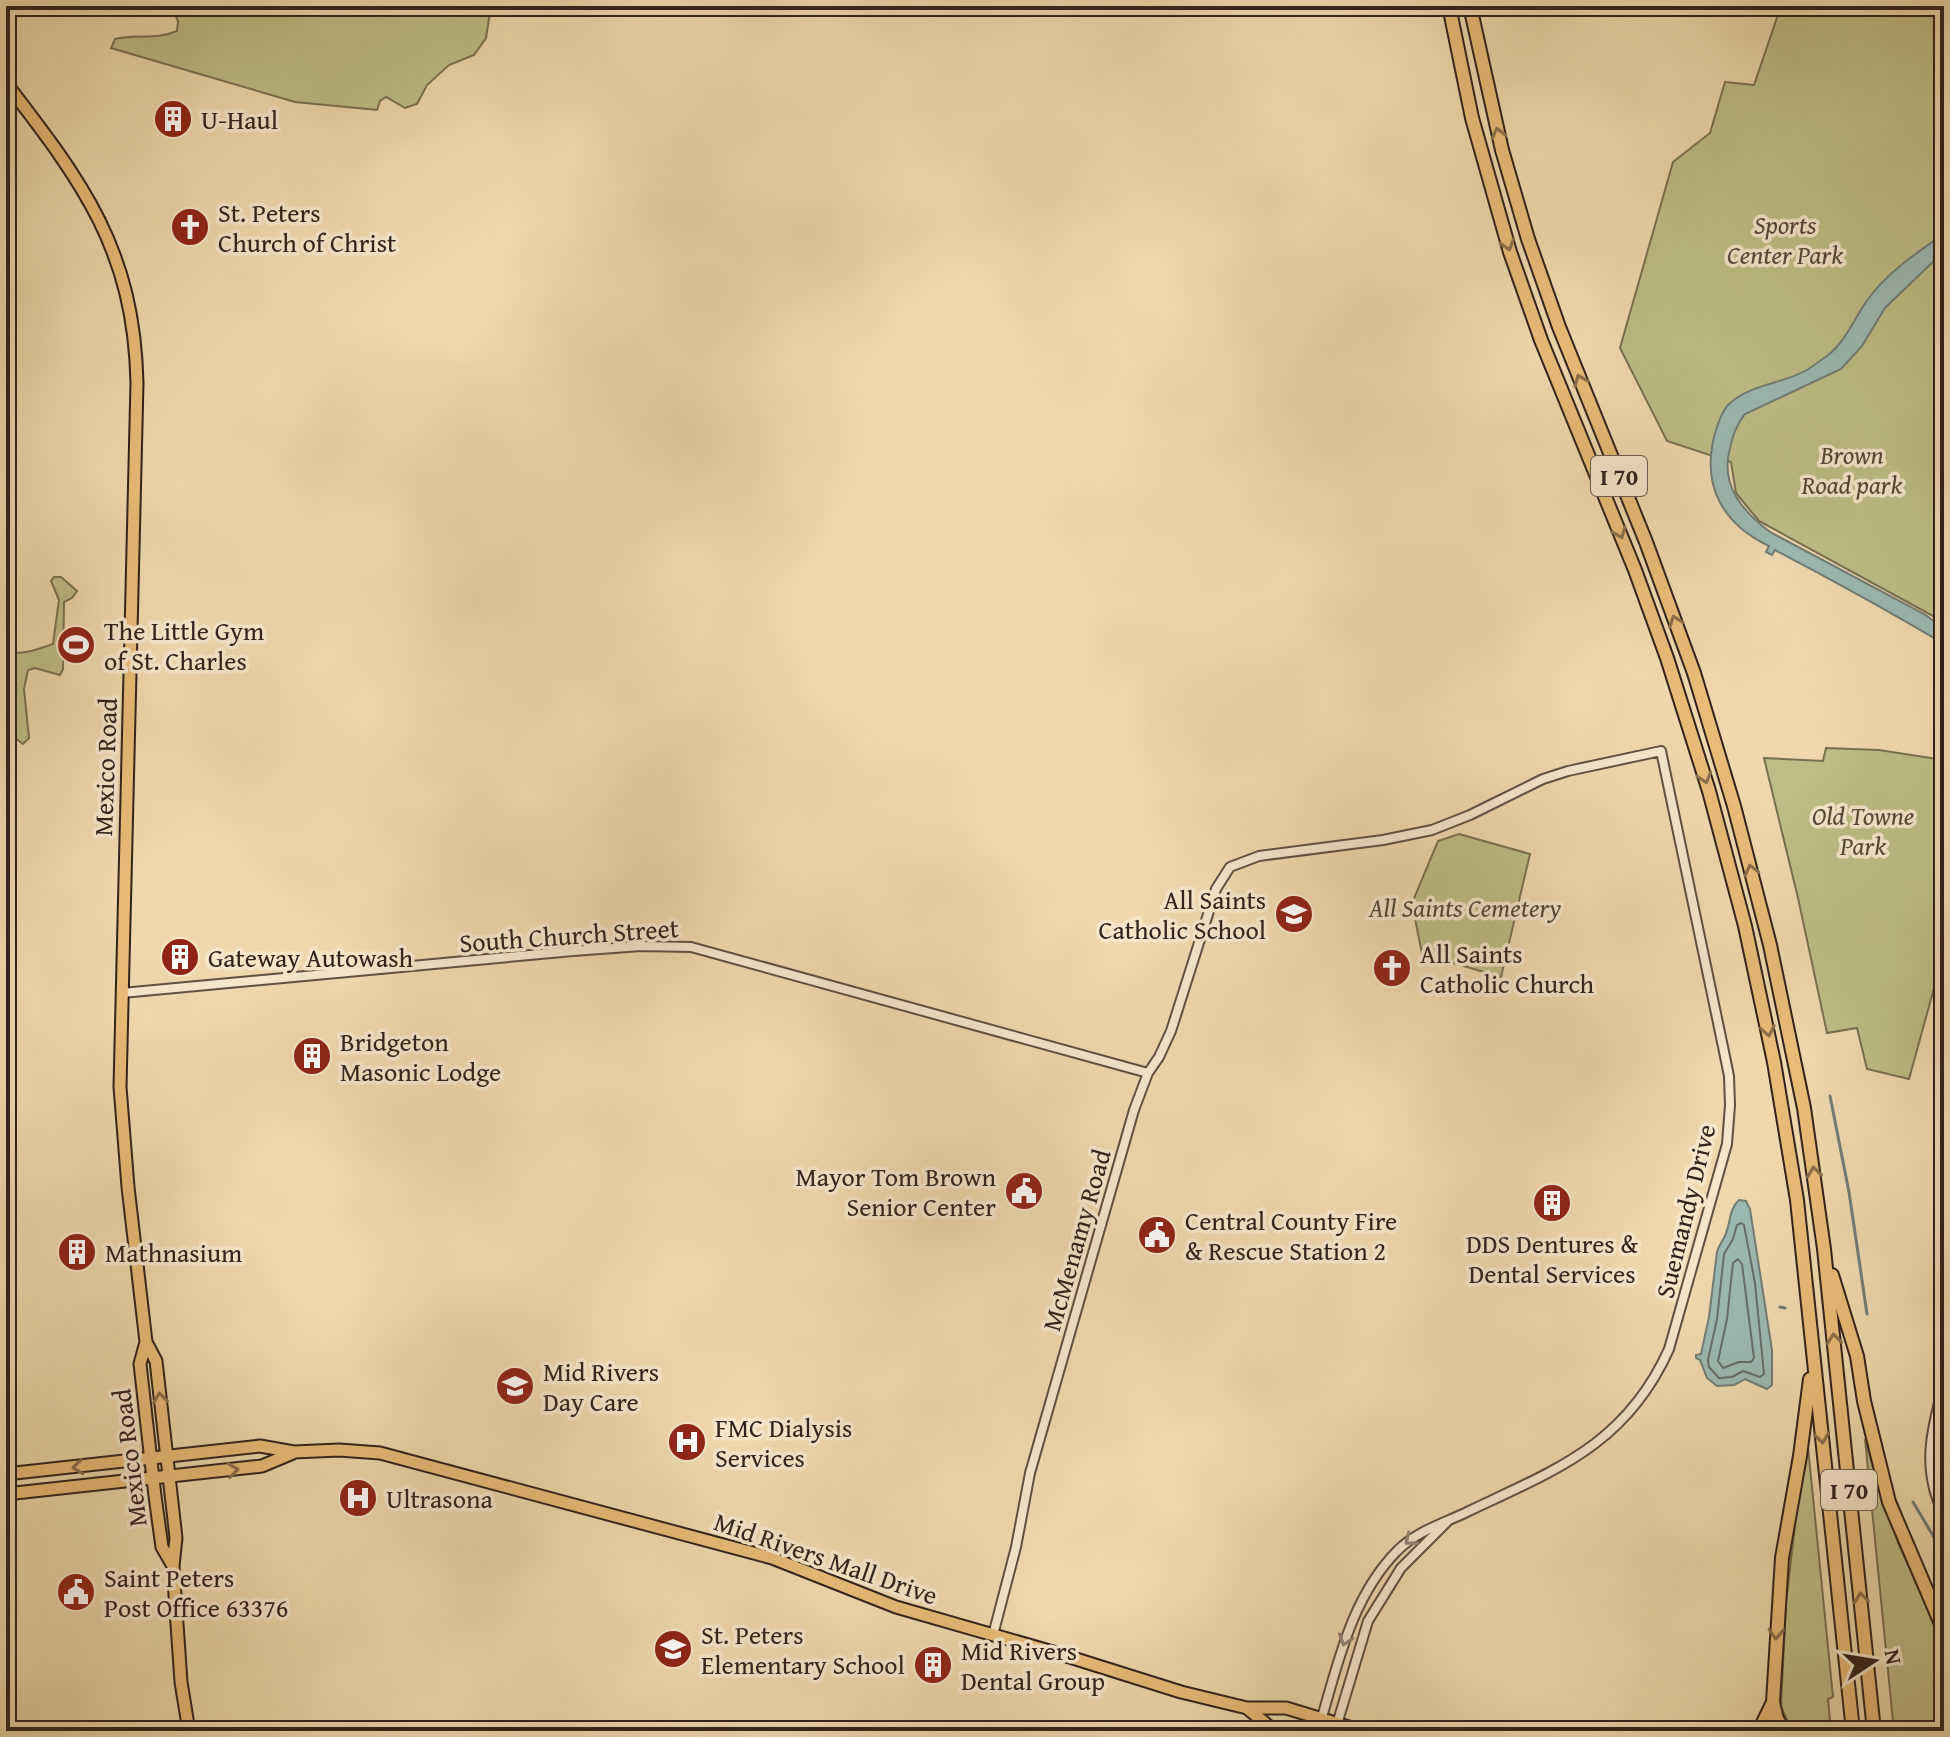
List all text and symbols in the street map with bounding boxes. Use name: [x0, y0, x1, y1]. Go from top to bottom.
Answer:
building icon: U-Haul: [152, 98, 194, 140]
place label: U-Haul: [201, 100, 278, 139]
one-way arrow: [1490, 127, 1507, 141]
place label: St. Peters Church of Christ: [218, 193, 396, 262]
park label: Sports Center Park: [1727, 205, 1843, 274]
church icon: St. Peters Church of Christ: [169, 206, 211, 248]
one-way arrow: [1499, 237, 1515, 251]
one-way arrow: [1573, 374, 1589, 388]
park label: Brown Road park: [1801, 435, 1903, 504]
road number: I 70: [1591, 456, 1647, 496]
one-way arrow: [1610, 525, 1627, 539]
place label: The Little Gym of St. Charles: [104, 611, 264, 680]
one-way arrow: [1669, 615, 1685, 629]
sports icon: The Little Gym of St. Charles: [55, 624, 97, 666]
street label: Mexico Road: [83, 697, 127, 837]
one-way arrow: [1696, 771, 1712, 785]
park label: Old Towne Park: [1812, 796, 1914, 865]
one-way arrow: [1744, 863, 1761, 877]
place label: All Saints Catholic School: [1098, 880, 1266, 949]
park label: All Saints Cemetery: [1368, 888, 1561, 927]
school or university icon: All Saints Catholic School: [1273, 893, 1315, 935]
street label: South Church Street: [458, 908, 680, 962]
place label: All Saints Catholic Church: [1420, 934, 1595, 1003]
building icon: Gateway Autowash: [159, 936, 201, 978]
place label: Gateway Autowash: [208, 938, 414, 977]
church icon: All Saints Catholic Church: [1371, 947, 1413, 989]
place label: Bridgeton Masonic Lodge: [340, 1022, 501, 1091]
one-way arrow: [1758, 1024, 1775, 1037]
building icon: Bridgeton Masonic Lodge: [291, 1035, 333, 1077]
street label: Suemandy Drive: [1645, 1120, 1725, 1302]
street label: McMenamy Road: [1031, 1144, 1121, 1336]
place label: Mayor Tom Brown Senior Center: [795, 1157, 996, 1226]
one-way arrow: [1806, 1165, 1823, 1179]
public building icon: Mayor Tom Brown Senior Center: [1003, 1170, 1045, 1212]
building icon: DDS Dentures & Dental Services: [1531, 1182, 1573, 1224]
place label: Central County Fire & Rescue Station 2: [1185, 1201, 1397, 1270]
public building icon: Central County Fire & Rescue Station 2: [1136, 1214, 1178, 1256]
place label: DDS Dentures & Dental Services: [1466, 1224, 1638, 1293]
building icon: Mathnasium: [56, 1231, 98, 1273]
place label: Mathnasium: [105, 1233, 242, 1272]
one-way arrow: [1825, 1332, 1842, 1345]
place label: Mid Rivers Day Care: [543, 1352, 659, 1421]
school or university icon: Mid Rivers Day Care: [494, 1365, 536, 1407]
street label: Mexico Road: [101, 1387, 157, 1529]
one-way arrow: [152, 1392, 169, 1405]
place label: FMC Dialysis Services: [715, 1408, 852, 1477]
hospital icon: FMC Dialysis Services: [666, 1421, 708, 1463]
one-way arrow: [1814, 1432, 1831, 1445]
one-way arrow: [71, 1458, 84, 1475]
one-way arrow: [227, 1461, 240, 1478]
road number: I 70: [1821, 1470, 1877, 1510]
hospital icon: Ultrasona: [337, 1477, 379, 1519]
place label: Ultrasona: [386, 1479, 494, 1518]
street label: Mid Rivers Mall Drive: [709, 1501, 943, 1615]
one-way arrow: [1405, 1530, 1419, 1545]
place label: Saint Peters Post Office 63376: [104, 1558, 288, 1627]
public building icon: Saint Peters Post Office 63376: [55, 1571, 97, 1613]
one-way arrow: [1852, 1591, 1869, 1604]
place label: St. Peters Elementary School: [701, 1615, 905, 1684]
north arrow: [1834, 1621, 1914, 1701]
school or university icon: St. Peters Elementary School: [652, 1628, 694, 1670]
one-way arrow: [1768, 1628, 1785, 1641]
place label: Mid Rivers Dental Group: [961, 1631, 1105, 1700]
one-way arrow: [1339, 1632, 1355, 1646]
building icon: Mid Rivers Dental Group: [912, 1644, 954, 1686]
text: N: [1876, 1646, 1911, 1668]

